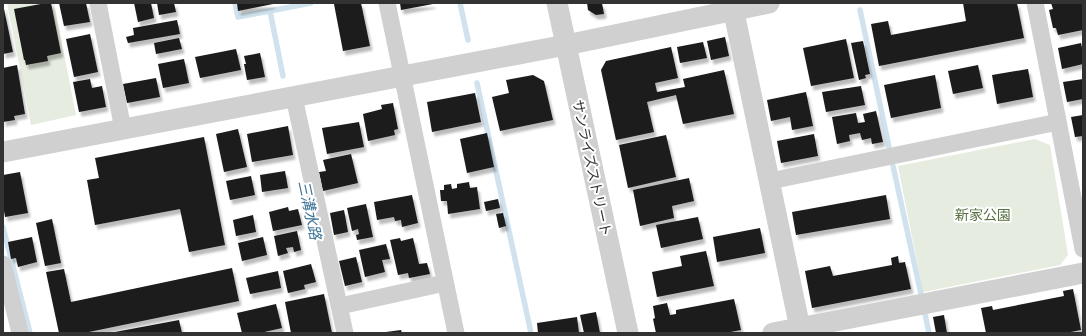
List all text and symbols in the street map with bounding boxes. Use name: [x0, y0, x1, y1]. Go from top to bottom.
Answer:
street label: サンライズストリート: [569, 98, 615, 238]
water label: 三溝水路: [294, 179, 326, 243]
park label: 新家公園: [955, 206, 1011, 224]

